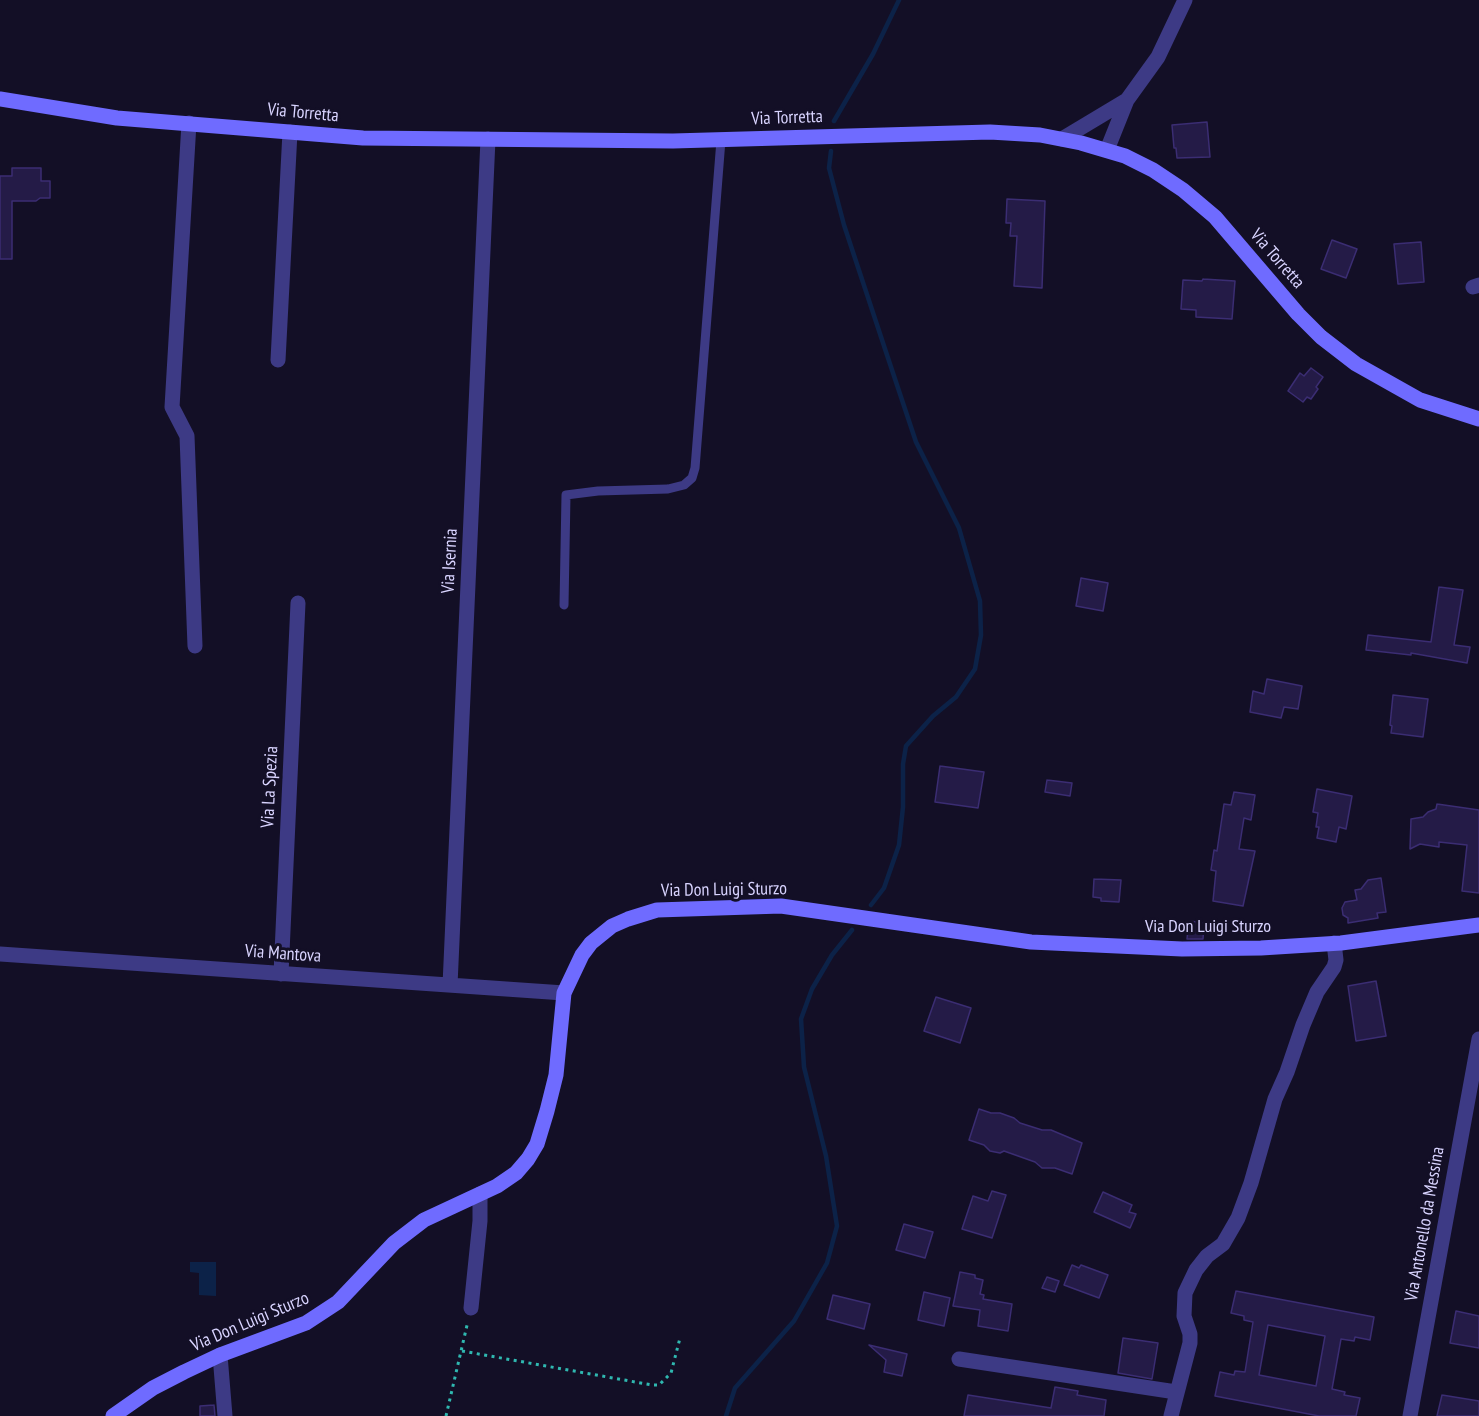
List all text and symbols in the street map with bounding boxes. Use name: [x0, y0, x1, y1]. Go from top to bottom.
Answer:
street label: Via Torretta: [266, 99, 340, 127]
street label: Via Torretta: [751, 106, 823, 130]
street label: Via Torretta: [1245, 225, 1309, 293]
street label: Via Isernia: [438, 528, 462, 594]
street label: Via La Spezia: [257, 746, 283, 828]
street label: Via Don Luigi Sturzo: [661, 878, 787, 902]
street label: Via Don Luigi Sturzo: [1145, 916, 1271, 938]
street label: Via Mantova: [244, 941, 322, 967]
street label: Via Antonello da Messina: [1401, 1145, 1449, 1303]
street label: Via Don Luigi Sturzo: [188, 1287, 312, 1357]

